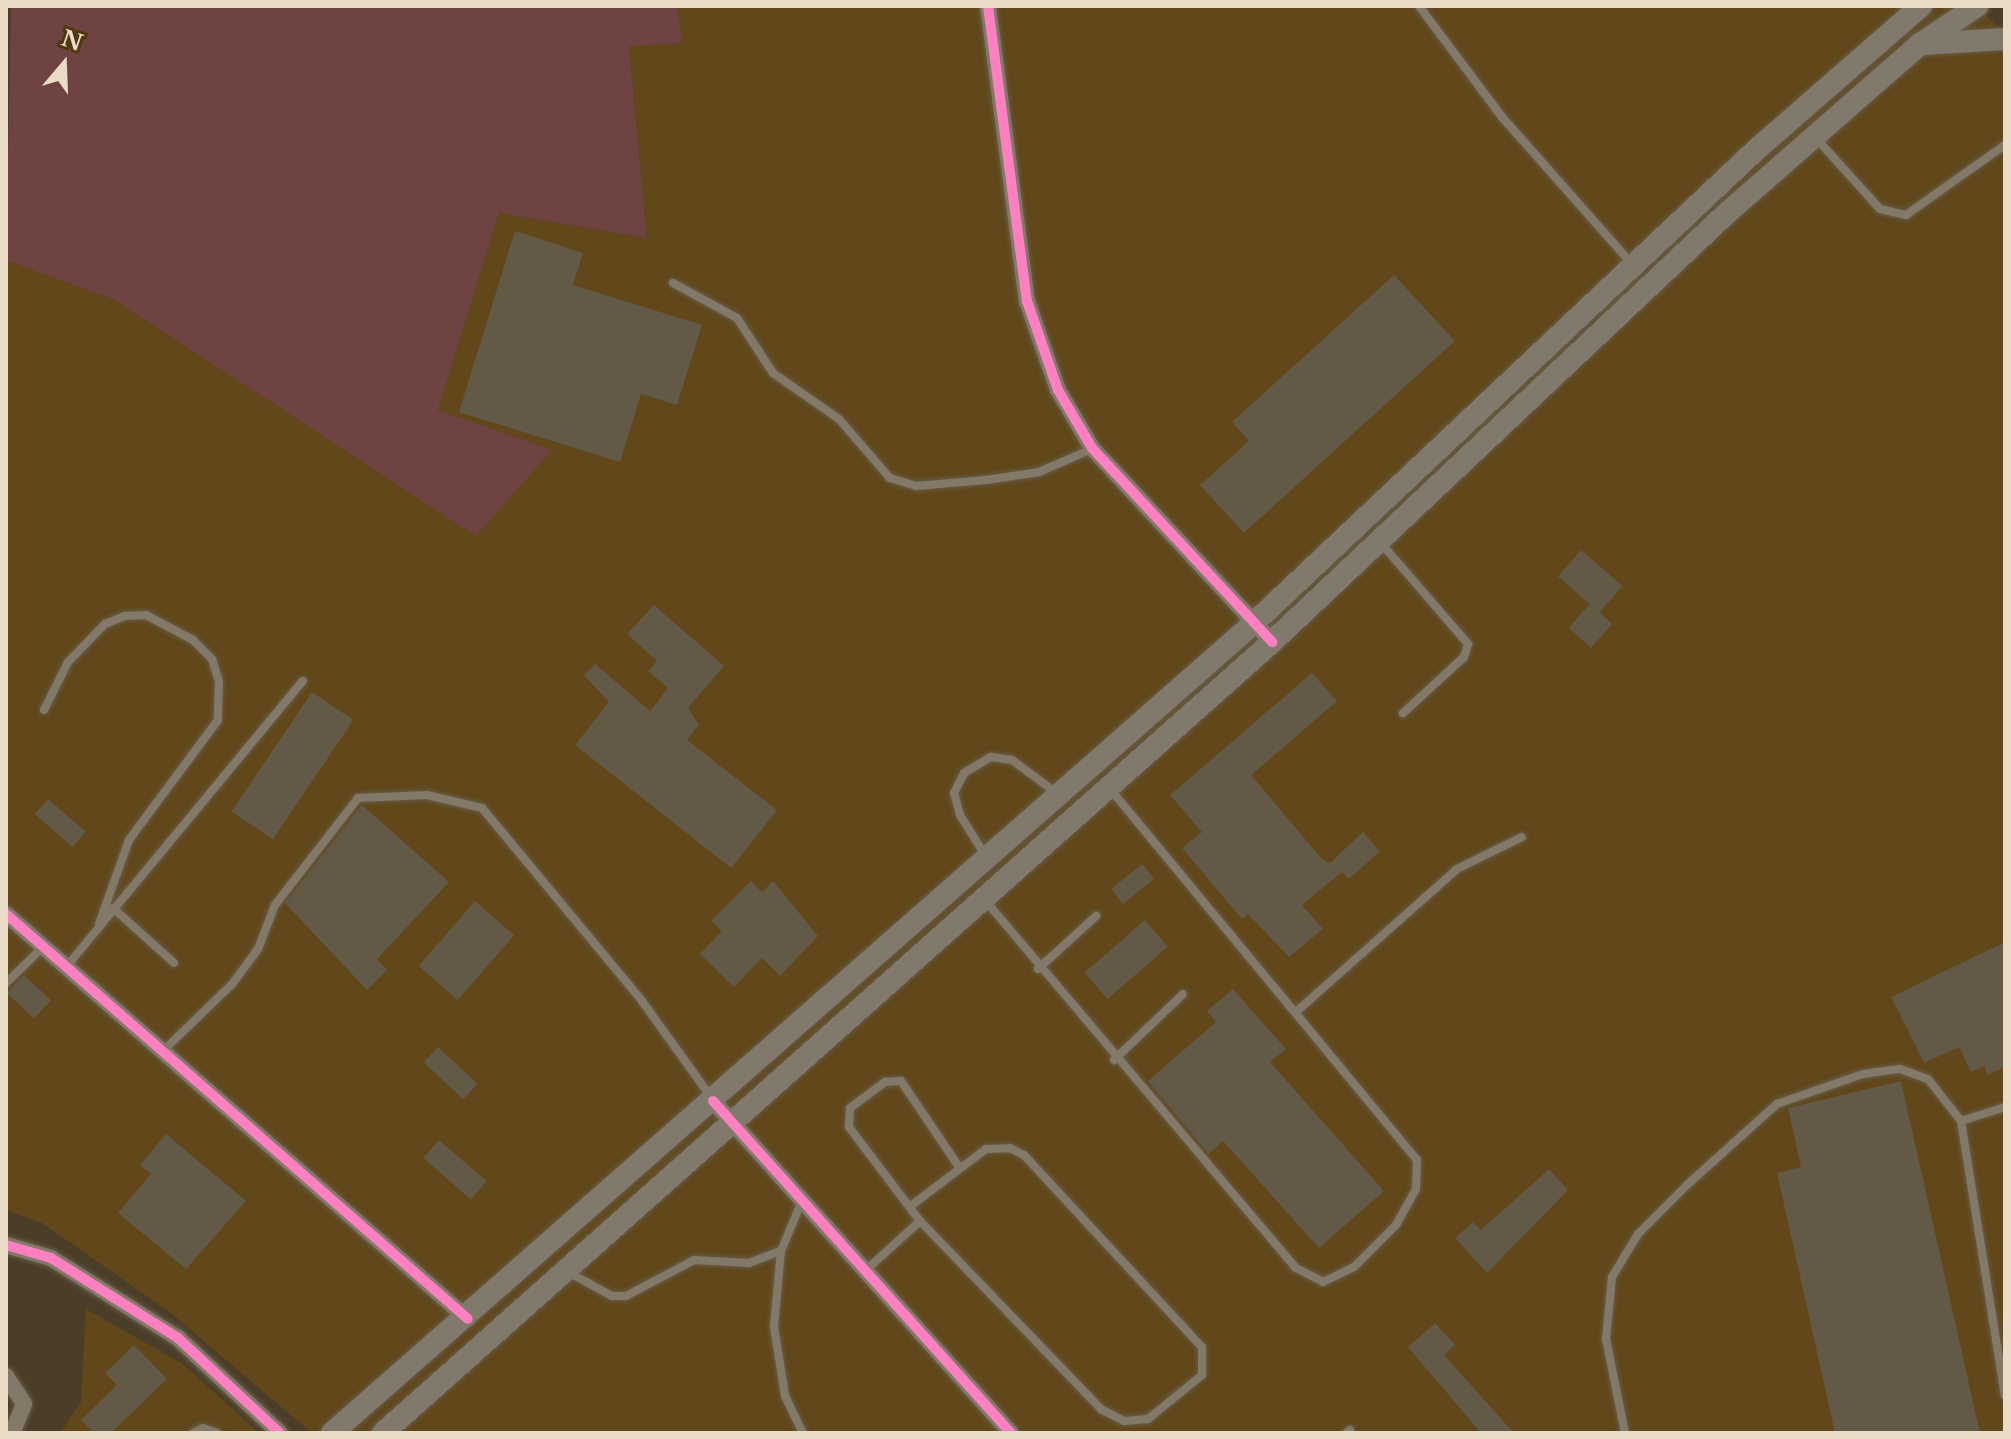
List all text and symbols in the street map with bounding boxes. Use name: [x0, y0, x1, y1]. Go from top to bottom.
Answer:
north arrow: [24, 24, 104, 104]
text: N: [58, 25, 86, 57]

